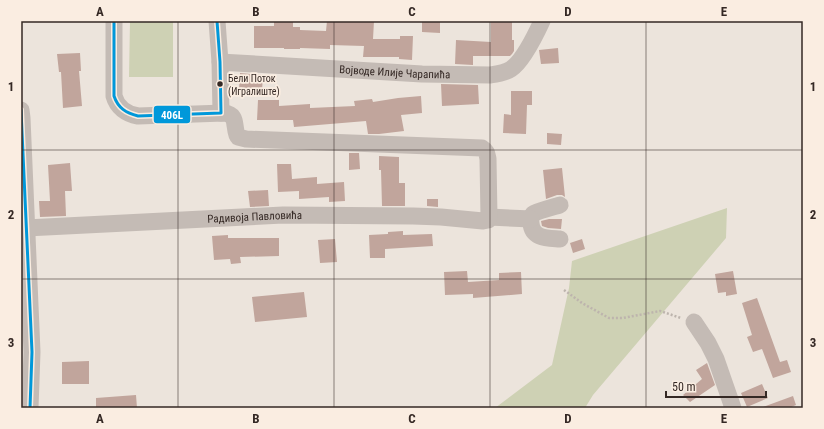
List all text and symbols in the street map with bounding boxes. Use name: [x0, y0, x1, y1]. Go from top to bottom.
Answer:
text: A: [96, 4, 104, 19]
text: B: [252, 4, 260, 19]
text: C: [408, 4, 416, 19]
text: D: [564, 4, 572, 19]
text: E: [721, 4, 728, 19]
street label: Војводе Илије Чарапића: [339, 63, 450, 81]
place label: Бели Поток (Игралиште): [228, 73, 280, 98]
text: 1: [8, 79, 14, 94]
marker: Бели Поток (Игралиште): [215, 79, 225, 89]
text: 1: [810, 79, 816, 94]
line badge: 406L: [153, 105, 191, 124]
text: 406L: [161, 109, 183, 122]
text: 2: [8, 207, 15, 222]
text: 2: [810, 207, 817, 222]
street label: Радивоја Павловића: [207, 208, 302, 225]
text: 3: [8, 335, 14, 350]
text: 3: [810, 335, 816, 350]
scale bar: [666, 373, 766, 399]
text: 50 m: [672, 380, 696, 394]
text: A: [96, 411, 104, 426]
text: B: [252, 411, 260, 426]
text: C: [408, 411, 416, 426]
text: D: [564, 411, 572, 426]
text: E: [721, 411, 728, 426]

